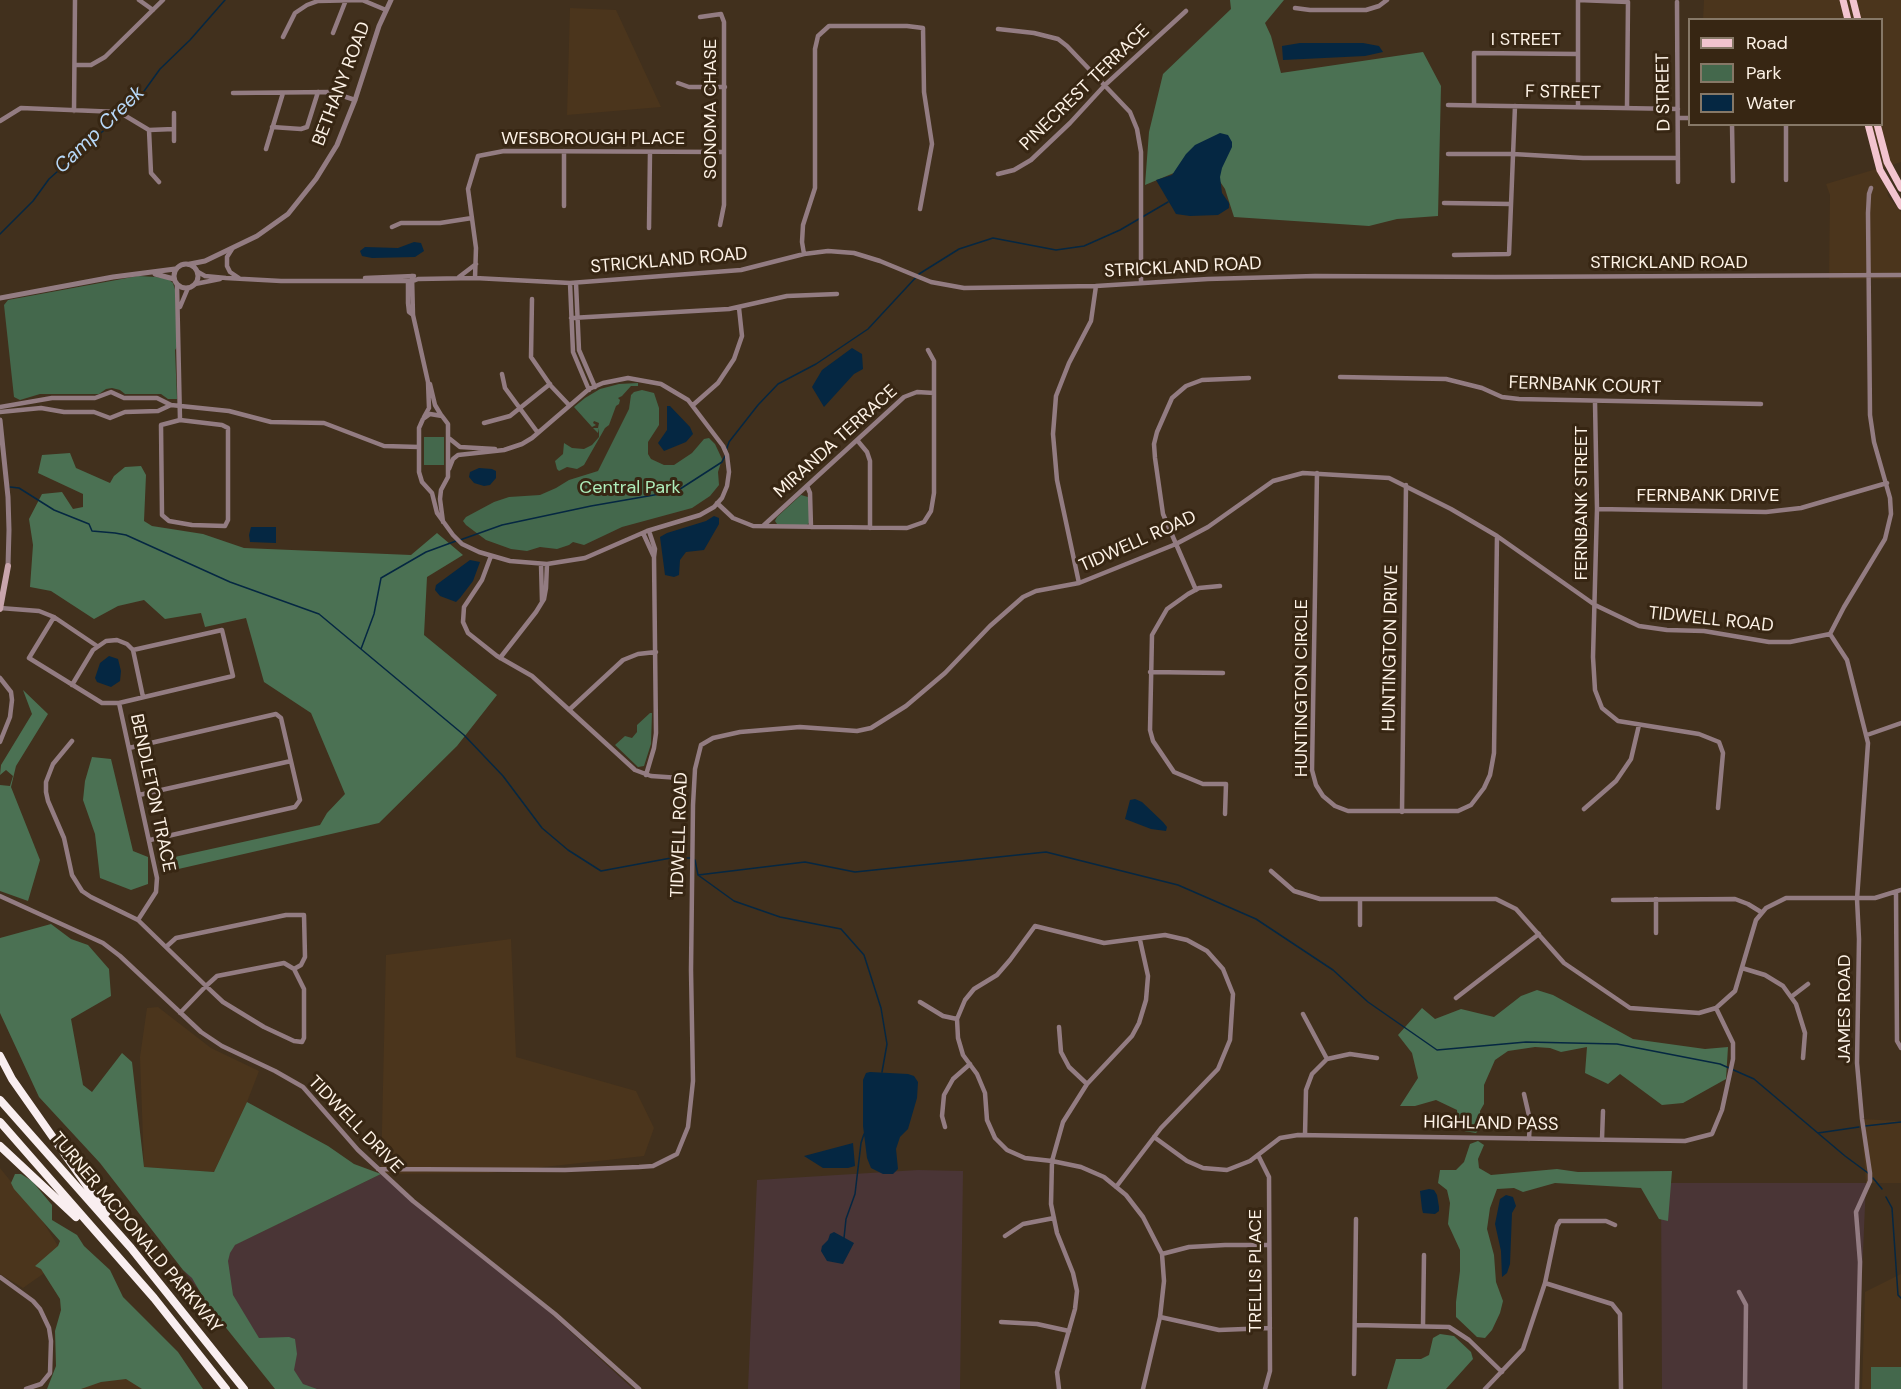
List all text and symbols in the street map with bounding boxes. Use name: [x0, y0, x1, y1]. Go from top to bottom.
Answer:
legend: [1688, 18, 1883, 126]
street label: BETHANY ROAD: [308, 19, 376, 149]
street label: PINECREST TERRACE: [1016, 20, 1154, 156]
street label: I STREET: [1491, 29, 1561, 51]
text: Road: [1746, 31, 1788, 55]
street label: SONOMA CHASE: [700, 39, 722, 179]
street label: D STREET: [1653, 53, 1675, 131]
text: Park: [1746, 61, 1782, 85]
water label: Camp Creek: [50, 81, 150, 179]
street label: F STREET: [1525, 82, 1601, 104]
text: Water: [1746, 91, 1796, 115]
street label: WESBOROUGH PLACE: [501, 128, 685, 150]
street label: STRICKLAND ROAD: [590, 243, 748, 279]
street label: STRICKLAND ROAD: [1590, 252, 1748, 274]
street label: STRICKLAND ROAD: [1104, 253, 1262, 283]
street label: FERNBANK COURT: [1508, 373, 1662, 399]
street label: MIRANDA TERRACE: [770, 381, 902, 503]
street label: FERNBANK STREET: [1571, 426, 1593, 580]
park label: Central Park: [579, 477, 681, 499]
street label: FERNBANK DRIVE: [1637, 485, 1779, 507]
street label: TIDWELL ROAD: [1076, 507, 1200, 577]
street label: HUNTINGTON DRIVE: [1379, 564, 1403, 732]
street label: HUNTINGTON CIRCLE: [1291, 599, 1313, 777]
street label: TIDWELL ROAD: [1647, 603, 1775, 637]
street label: BENDLETON TRACE: [125, 712, 179, 874]
street label: TIDWELL ROAD: [667, 772, 693, 898]
street label: JAMES ROAD: [1834, 954, 1856, 1064]
street label: TIDWELL DRIVE: [303, 1072, 407, 1178]
street label: HIGHLAND PASS: [1423, 1112, 1559, 1136]
street label: TURNER MCDONALD PARKWAY: [46, 1128, 226, 1338]
street label: TRELLIS PLACE: [1245, 1209, 1267, 1333]

